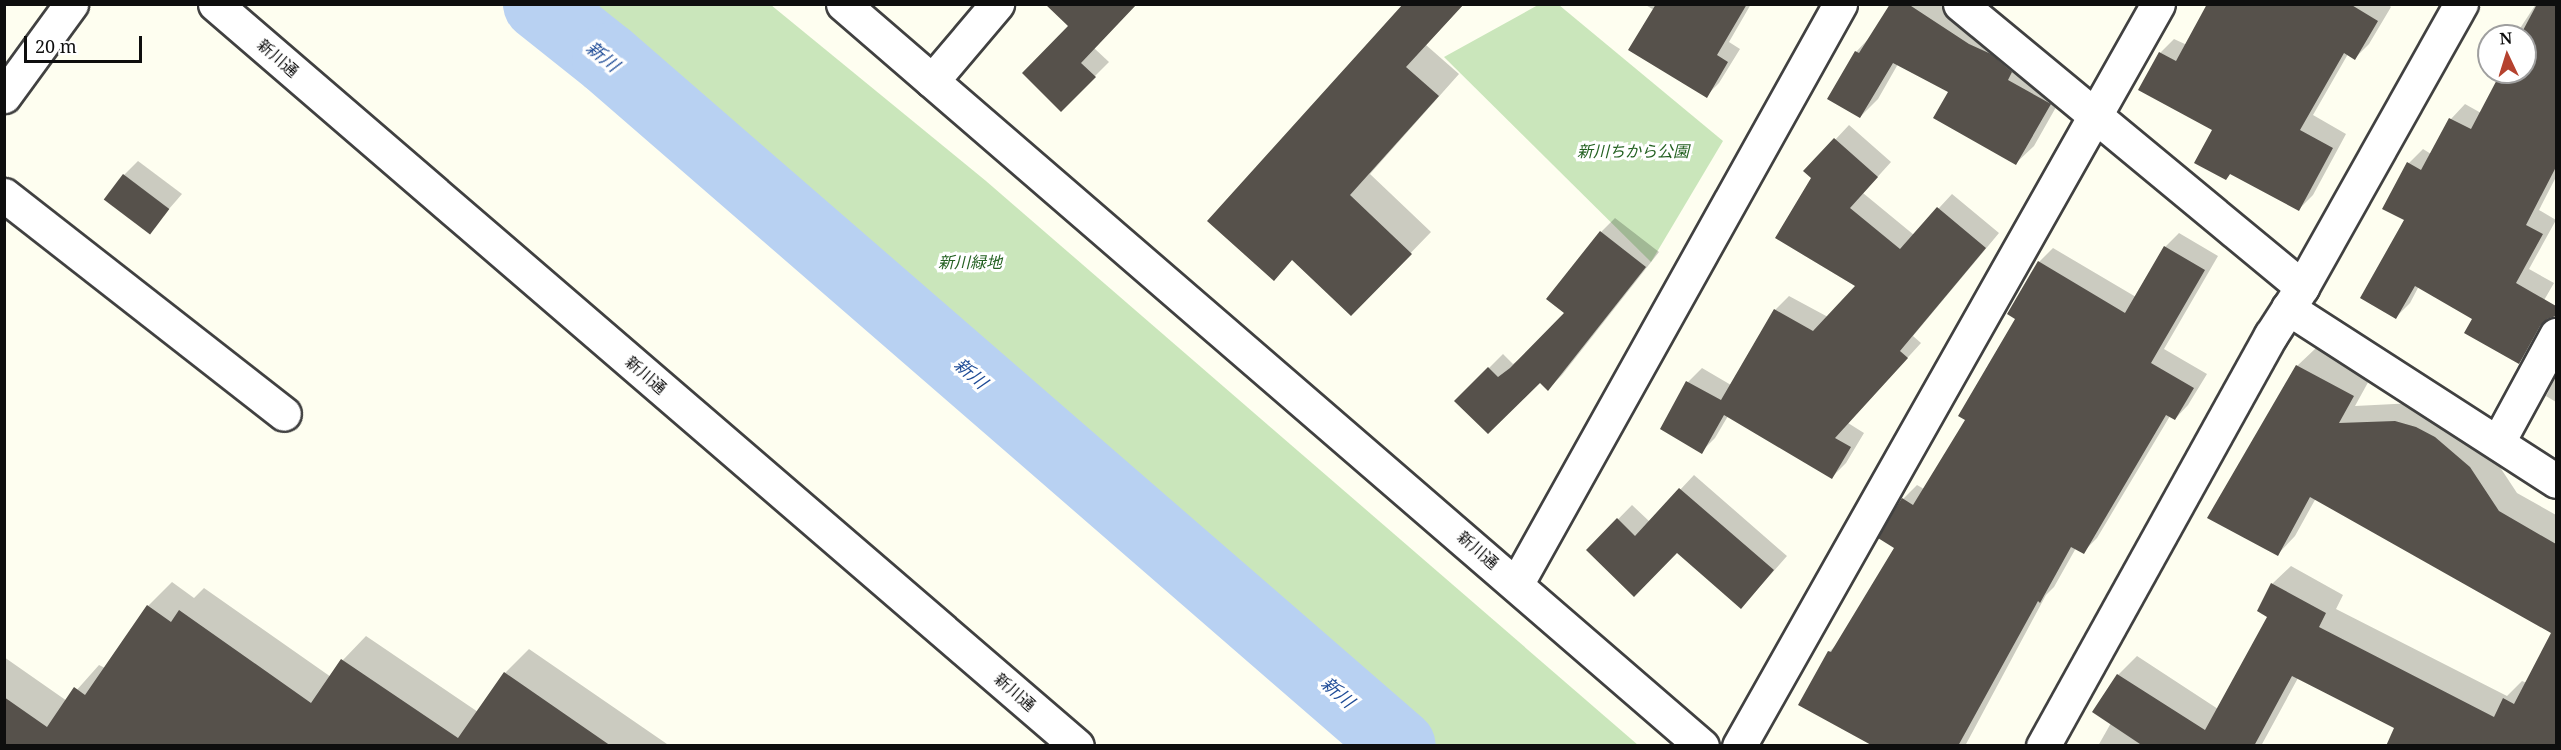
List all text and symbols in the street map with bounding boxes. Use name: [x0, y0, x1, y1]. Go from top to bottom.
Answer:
scale bar: [27, 24, 146, 62]
north arrow: [2477, 24, 2537, 84]
text: N: [2499, 27, 2513, 49]
text: 20 m: [35, 34, 77, 58]
street label: 新川通: [254, 35, 302, 81]
water label: 新川: [582, 36, 624, 76]
park label: 新川ちから公園: [1577, 141, 1689, 161]
park label: 新川緑地: [938, 252, 1002, 272]
street label: 新川通: [622, 352, 670, 398]
water label: 新川: [950, 353, 992, 393]
street label: 新川通: [1454, 527, 1502, 573]
street label: 新川通: [991, 669, 1039, 715]
water label: 新川: [1317, 672, 1359, 712]

